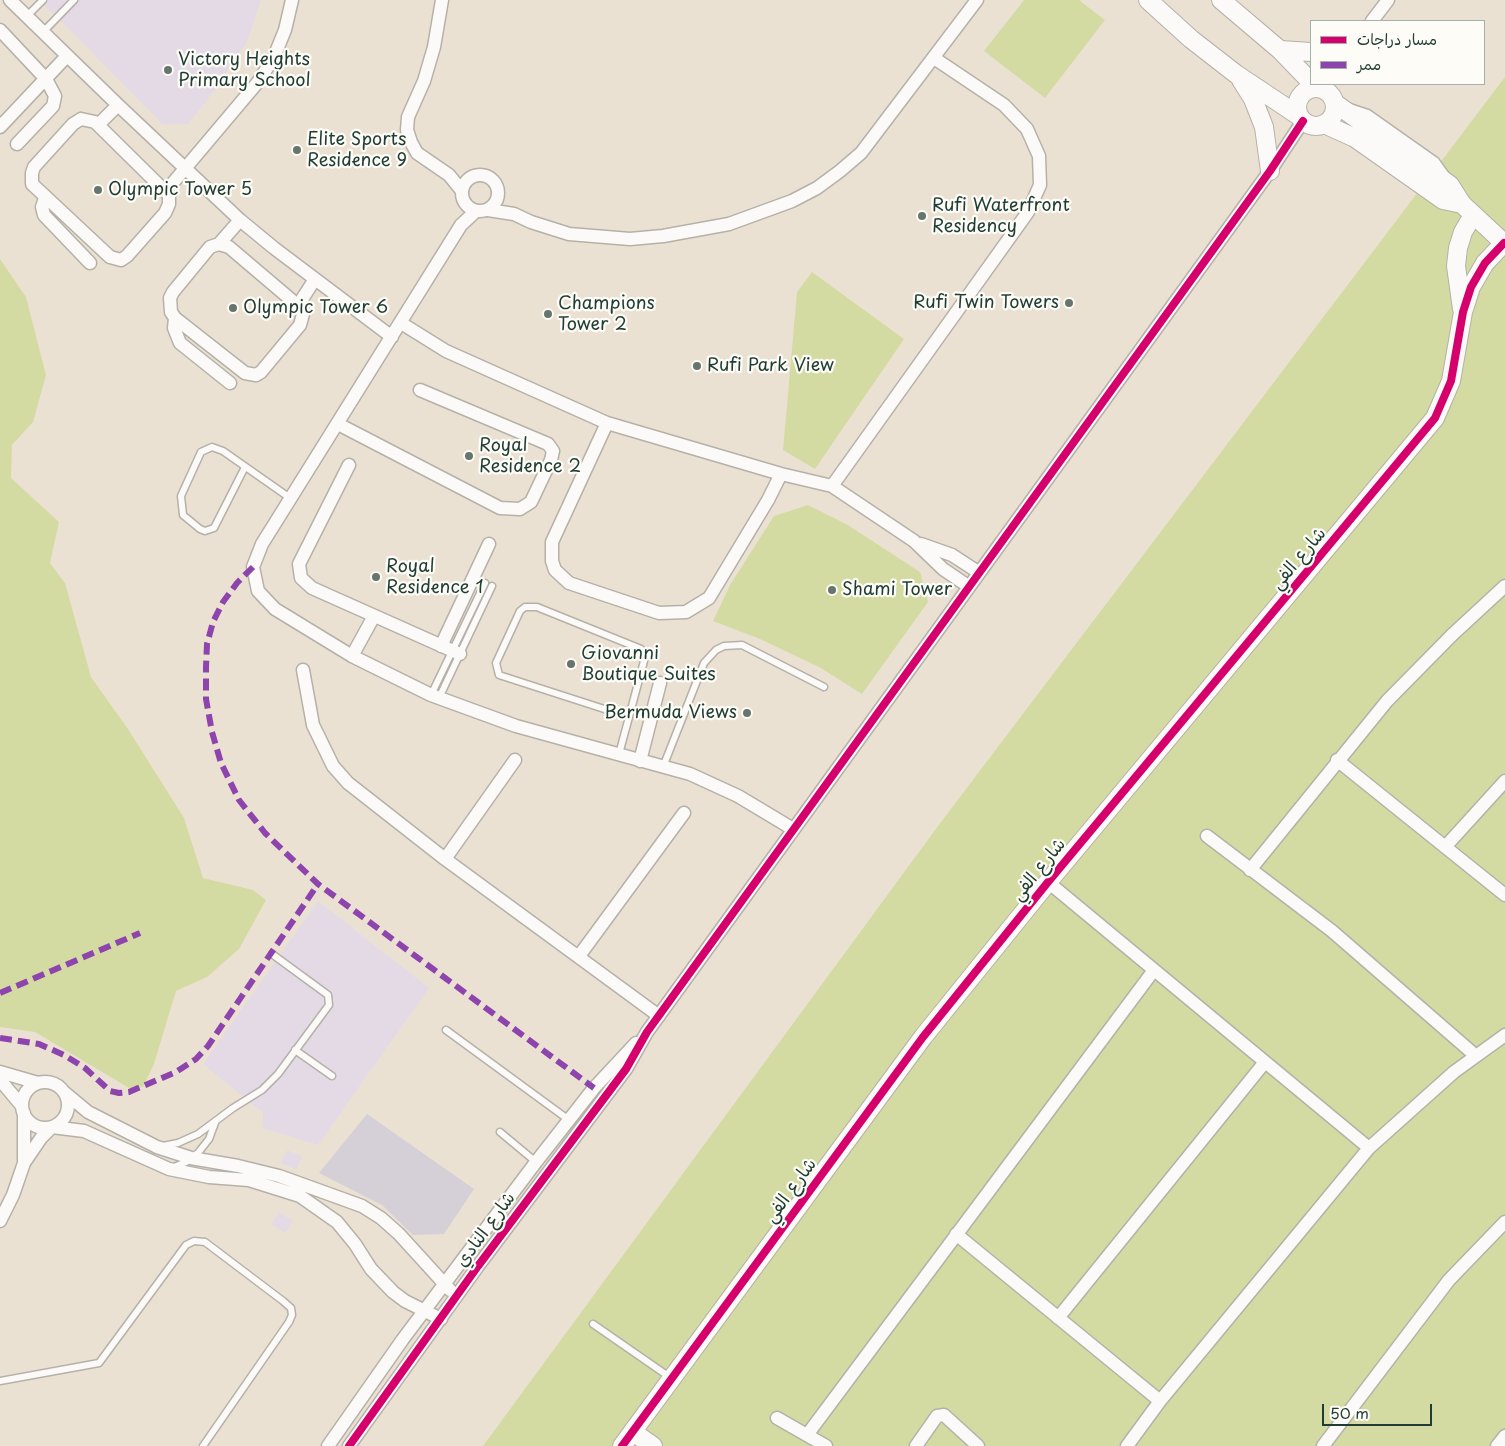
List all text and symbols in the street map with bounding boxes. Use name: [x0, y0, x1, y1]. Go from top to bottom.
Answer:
legend: [1310, 20, 1485, 85]
text: مسار دراجات: [1357, 27, 1437, 50]
place label: Victory Heights Primary School: [178, 49, 311, 92]
text: ممر: [1357, 52, 1381, 75]
marker: Victory Heights Primary School: [162, 64, 174, 76]
place label: Elite Sports Residence 9: [307, 129, 407, 172]
marker: Elite Sports Residence 9: [291, 144, 303, 156]
place label: Olympic Tower 5: [108, 179, 252, 201]
marker: Olympic Tower 5: [92, 184, 104, 196]
place label: Rufi Waterfront Residency: [932, 195, 1070, 238]
marker: Rufi Waterfront Residency: [916, 210, 928, 222]
place label: Rufi Twin Towers: [913, 292, 1059, 314]
place label: Champions Tower 2: [558, 293, 655, 336]
place label: Olympic Tower 6: [243, 297, 388, 319]
marker: Rufi Twin Towers: [1063, 297, 1075, 309]
marker: Olympic Tower 6: [227, 302, 239, 314]
marker: Champions Tower 2: [542, 308, 554, 320]
place label: Rufi Park View: [707, 355, 834, 377]
marker: Rufi Park View: [691, 360, 703, 372]
place label: Royal Residence 2: [479, 435, 581, 478]
marker: Royal Residence 2: [463, 450, 475, 462]
street label: شارع الفي: [1267, 523, 1331, 595]
place label: Royal Residence 1: [386, 556, 484, 598]
marker: Royal Residence 1: [370, 571, 382, 583]
place label: Shami Tower: [842, 579, 952, 601]
marker: Shami Tower: [826, 584, 838, 596]
place label: Giovanni Boutique Suites: [581, 643, 716, 686]
marker: Giovanni Boutique Suites: [565, 658, 577, 670]
place label: Bermuda Views: [604, 702, 737, 724]
marker: Bermuda Views: [741, 707, 753, 719]
street label: شارع الفي: [1007, 834, 1071, 906]
street label: شارع الفي: [760, 1154, 822, 1228]
street label: شارع النادي: [452, 1188, 520, 1272]
scale bar: [1325, 1394, 1435, 1426]
text: 50 m: [1330, 1401, 1369, 1424]

